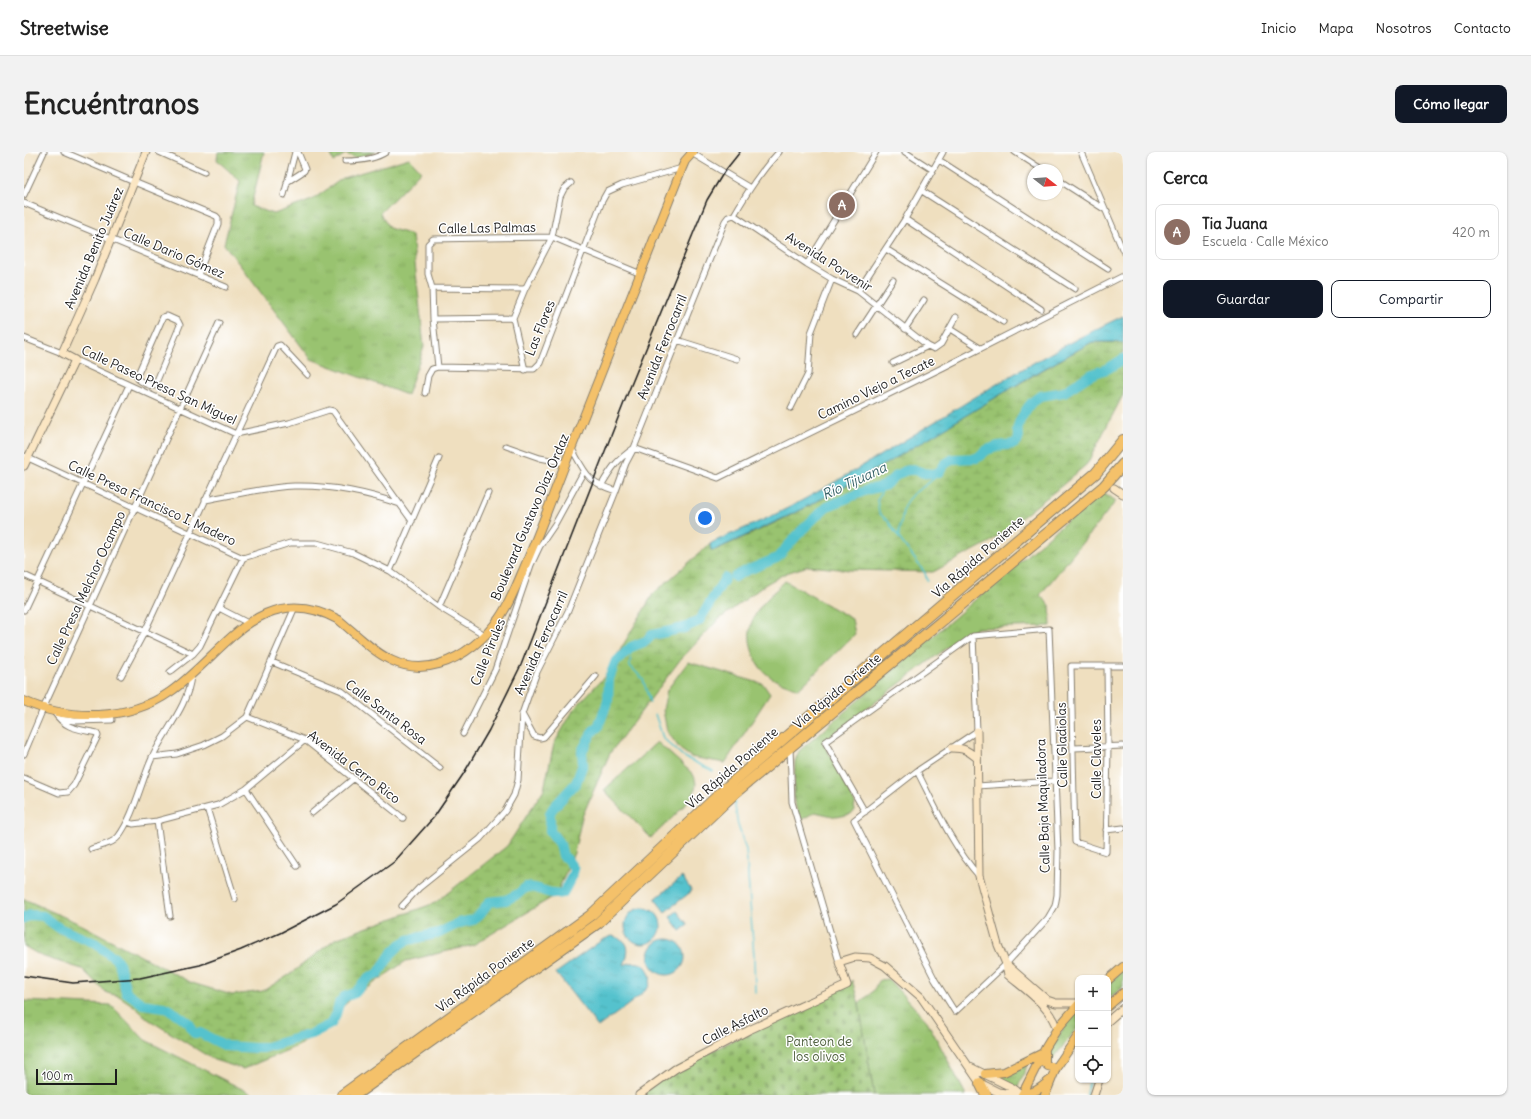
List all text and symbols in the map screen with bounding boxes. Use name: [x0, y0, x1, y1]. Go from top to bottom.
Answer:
text: Streetwise: [20, 16, 109, 40]
text: Inicio: [1261, 19, 1296, 37]
text: Mapa: [1318, 19, 1354, 37]
text: Nosotros: [1376, 19, 1432, 37]
text: Contacto: [1454, 19, 1511, 37]
button: Cómo llegar: [1395, 85, 1507, 123]
text: Encuéntranos: [24, 86, 199, 122]
north arrow: [1027, 164, 1063, 200]
text: Cerca: [1163, 167, 1208, 189]
street label: Avenida Benito Juárez: [61, 185, 127, 311]
pin: A: [829, 190, 855, 220]
text: Tia Juana: [1202, 214, 1267, 233]
street label: Calle Las Palmas: [438, 219, 536, 237]
street label: Calle Dario Gómez: [121, 224, 227, 282]
text: A: [1173, 224, 1181, 241]
text: 420 m: [1452, 224, 1490, 241]
street label: Avenida Porvenir: [782, 228, 876, 296]
text: Escuela · Calle México: [1202, 233, 1329, 250]
button: Guardar: [1163, 280, 1323, 318]
button: Compartir: [1331, 280, 1491, 318]
street label: Avenida Ferrocarril: [633, 292, 691, 402]
street label: Las Flores: [521, 297, 559, 358]
street label: Calle Paseo Presa San Miguel: [79, 341, 239, 429]
street label: Camino Viejo a Tecate: [815, 352, 937, 424]
street label: Boulevard Gustavo Díaz Ordaz: [487, 431, 573, 603]
street label: Calle Presa Francisco I. Madero: [65, 457, 239, 549]
water label: Río Tijuana: [819, 458, 890, 504]
street label: Calle Presa Melchor Ocampo: [43, 508, 129, 668]
your location: [695, 508, 715, 528]
street label: Vía Rápida Poniente: [928, 512, 1028, 602]
street label: Avenida Ferrocarril: [510, 588, 572, 698]
street label: Calle Pirules: [467, 616, 509, 688]
street label: Vía Rápida Oriente: [790, 649, 884, 733]
street label: Calle Santa Rosa: [342, 676, 430, 748]
street label: Calle Gladiolas: [1053, 702, 1071, 788]
street label: Calle Claveles: [1088, 719, 1105, 799]
street label: Vía Rápida Poniente: [682, 723, 782, 813]
street label: Avenida Cerro Rico: [304, 727, 404, 807]
street label: Calle Baja Maquiladora: [1032, 738, 1054, 874]
street label: Vía Rápida Poniente: [433, 934, 537, 1016]
map controls: [1075, 975, 1111, 1083]
button: +: [1075, 975, 1111, 1011]
street label: Calle Asfalto: [699, 1001, 771, 1049]
button: −: [1075, 1011, 1111, 1047]
park label: Panteon de los olivos: [786, 1033, 852, 1065]
button: locate: [1075, 1047, 1111, 1083]
scale bar: [36, 1067, 117, 1086]
text: 100 m: [42, 1069, 73, 1083]

